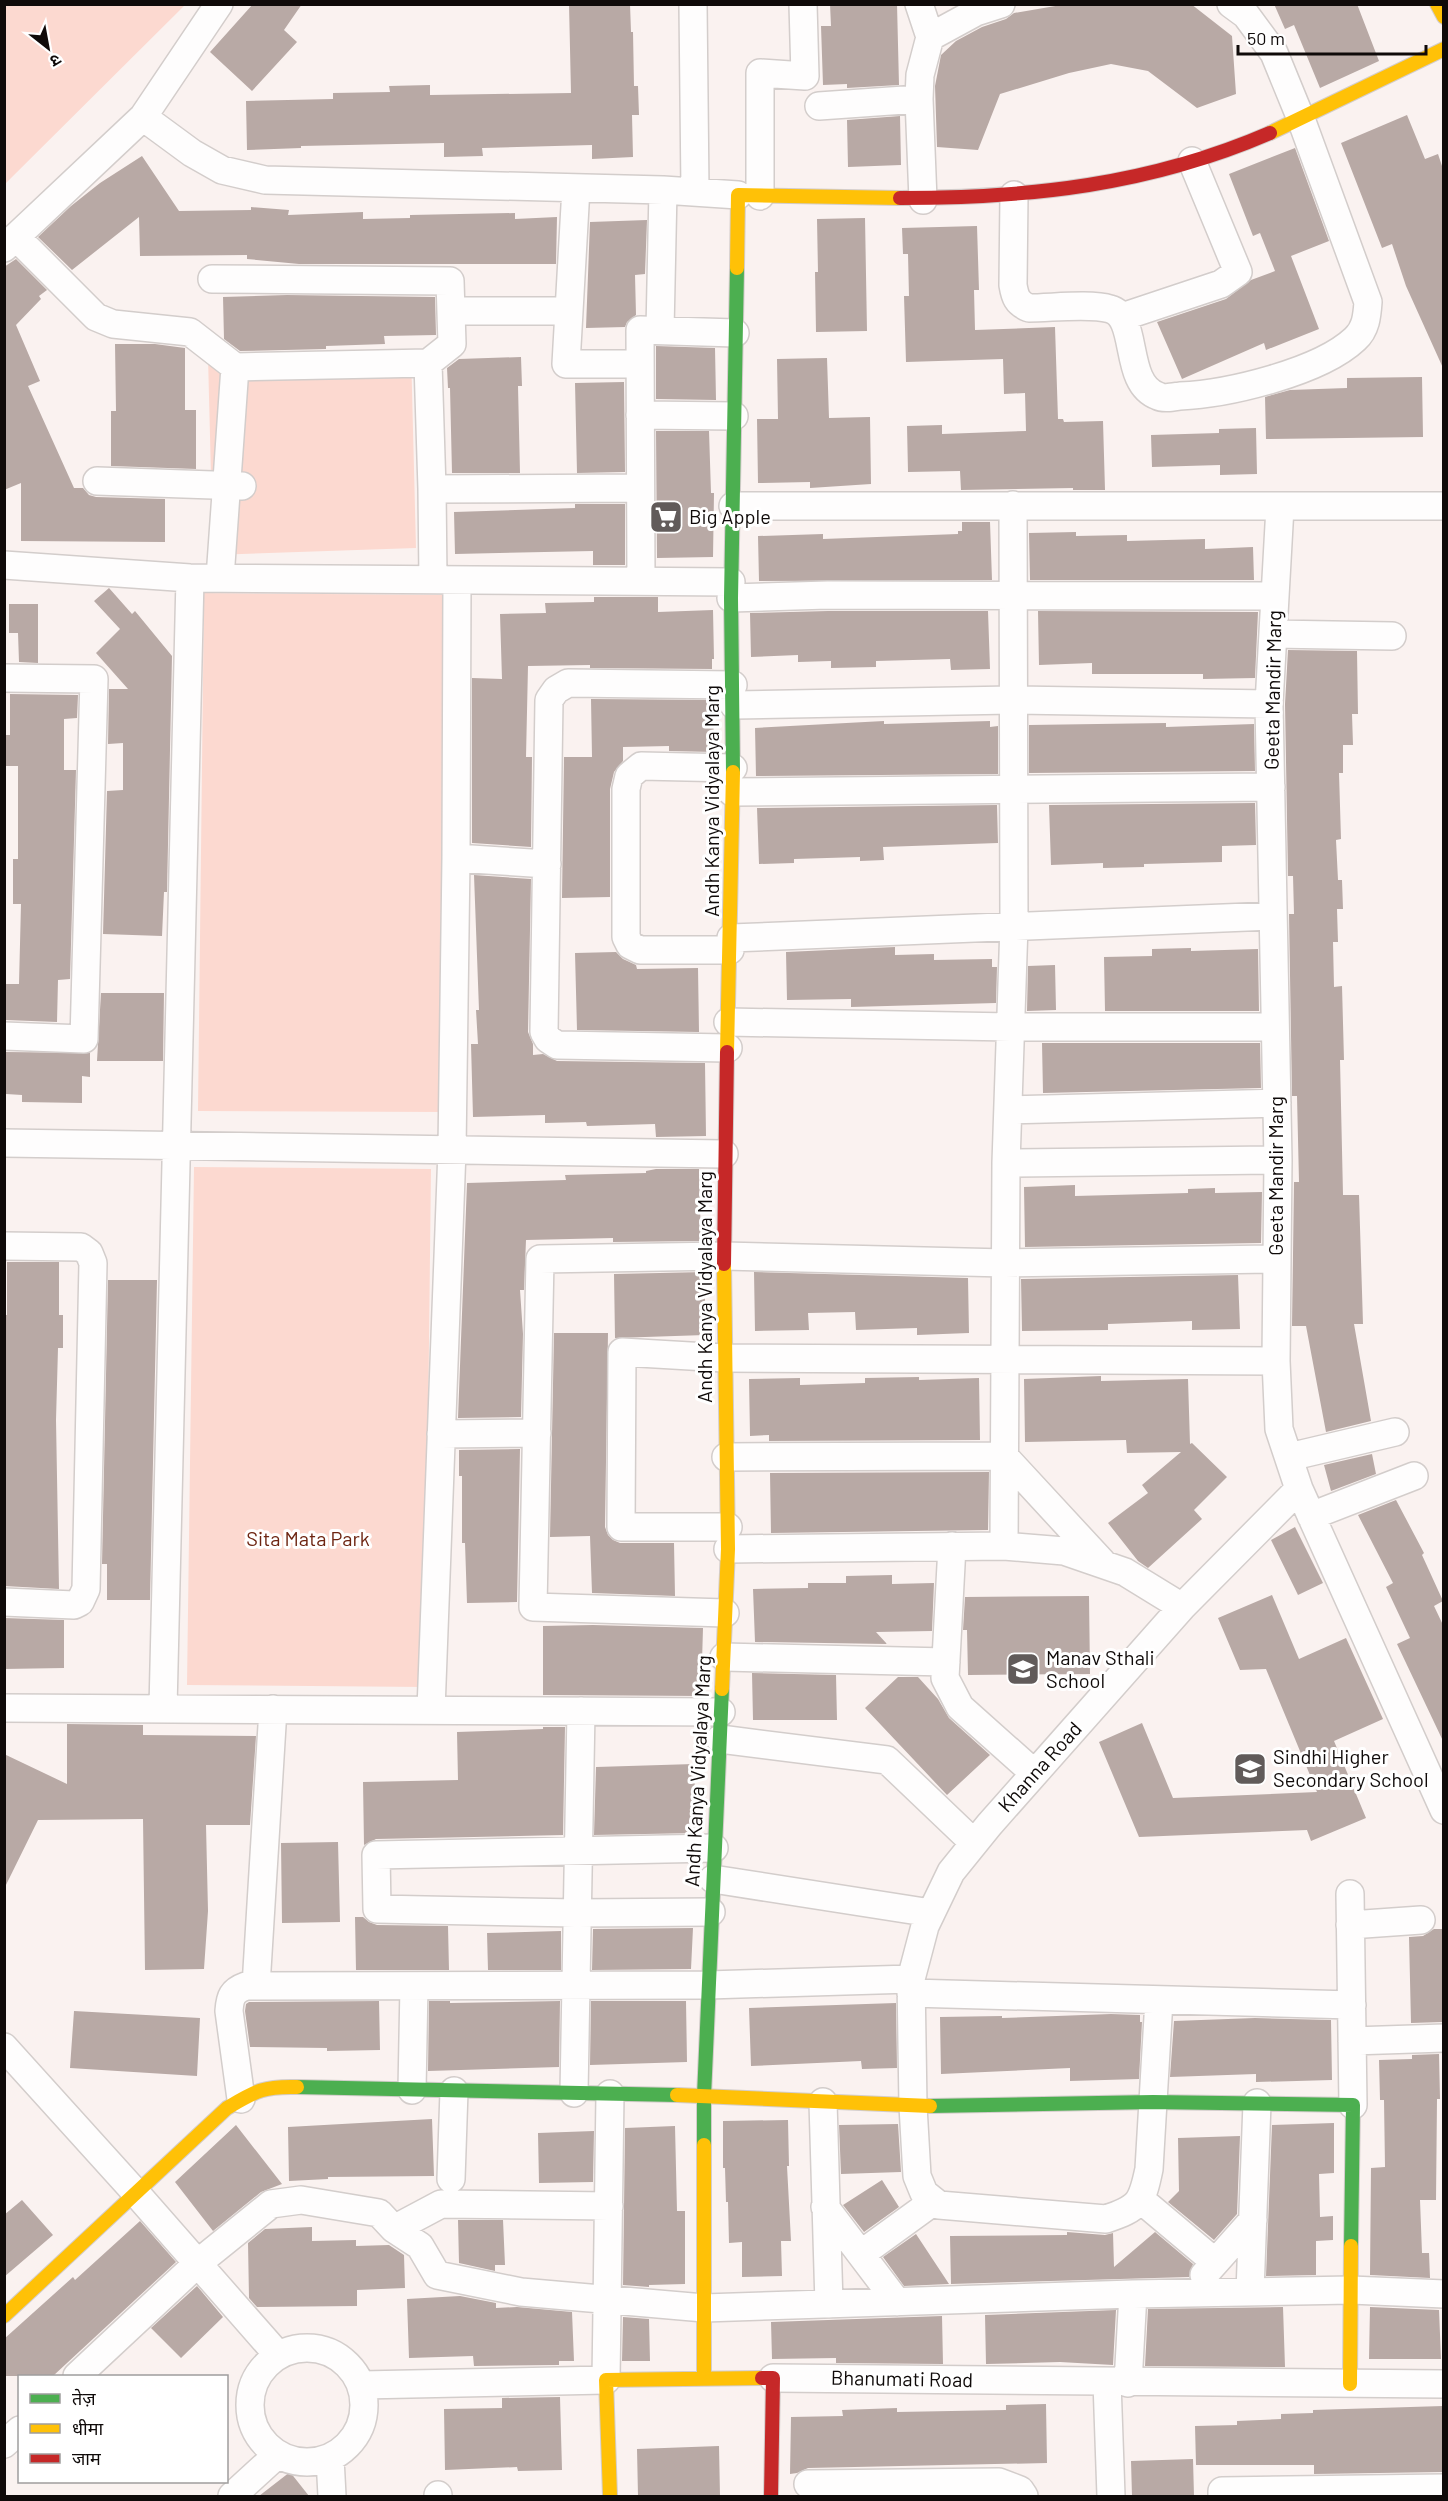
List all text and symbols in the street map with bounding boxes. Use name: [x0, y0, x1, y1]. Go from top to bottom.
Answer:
north arrow: [18, 18, 78, 78]
scale bar: [1238, 18, 1426, 56]
text: 50 m: [1247, 27, 1285, 49]
text: उ: [47, 51, 65, 72]
supermarket icon: Big Apple: [648, 499, 684, 535]
place label: Big Apple: [689, 504, 771, 528]
street label: Geeta Mandir Marg: [1259, 610, 1285, 770]
street label: Andh Kanya Vidyalaya Marg: [699, 685, 723, 917]
street label: Geeta Mandir Marg: [1263, 1096, 1287, 1256]
street label: Andh Kanya Vidyalaya Marg: [692, 1171, 716, 1403]
park label: Sita Mata Park: [246, 1526, 370, 1550]
place label: Manav Sthali School: [1046, 1645, 1155, 1692]
school or university icon: Manav Sthali School: [1005, 1651, 1041, 1687]
street label: Andh Kanya Vidyalaya Marg: [679, 1655, 715, 1887]
street label: Khanna Road: [992, 1716, 1086, 1816]
place label: Sindhi Higher Secondary School: [1273, 1744, 1429, 1791]
school or university icon: Sindhi Higher Secondary School: [1232, 1751, 1268, 1787]
street label: Bhanumati Road: [831, 2365, 973, 2391]
legend: [18, 2375, 228, 2483]
text: तेज़: [72, 2387, 96, 2409]
text: धीमा: [72, 2417, 103, 2439]
text: जाम: [72, 2447, 102, 2469]

